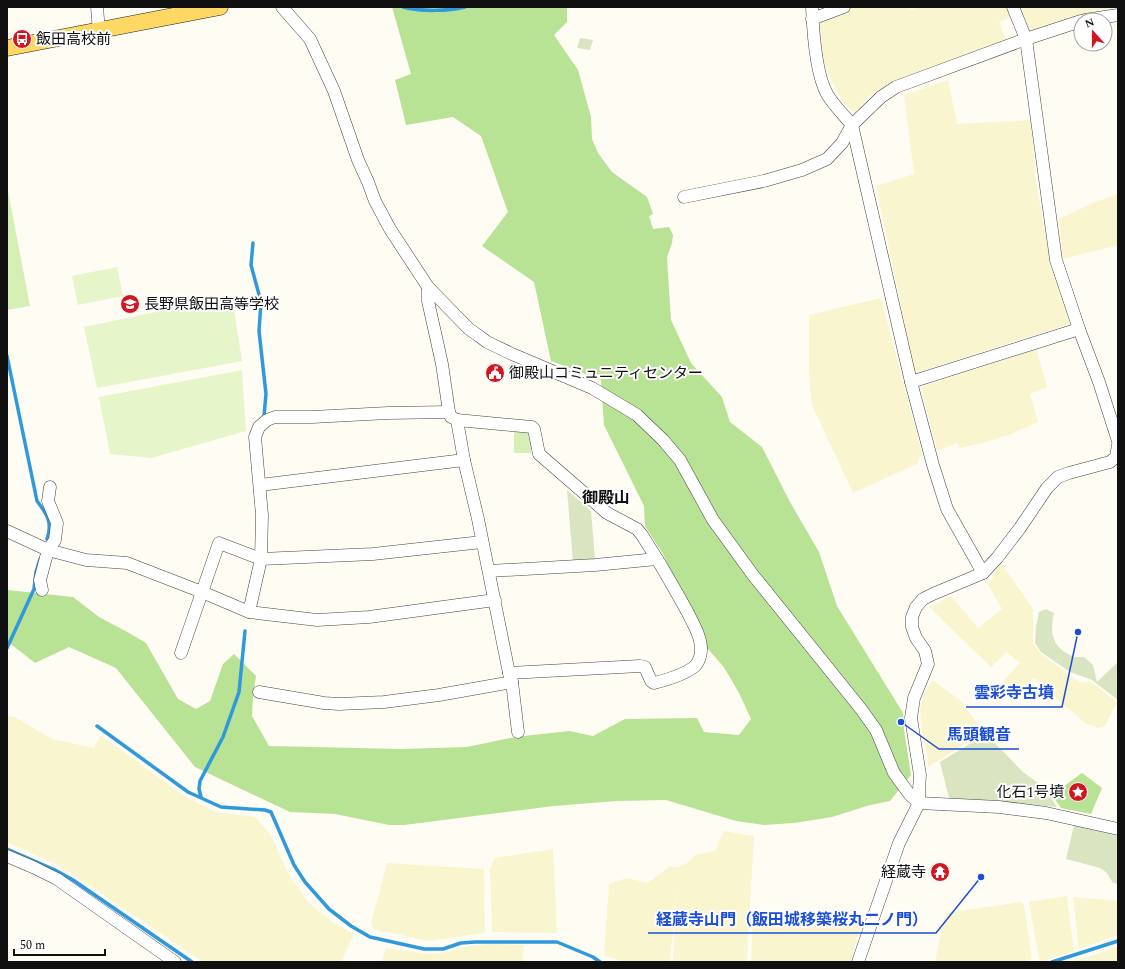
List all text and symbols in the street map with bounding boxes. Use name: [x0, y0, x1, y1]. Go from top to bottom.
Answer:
north arrow: [1073, 12, 1113, 52]
text: N: [1082, 14, 1097, 33]
bus stop icon: 飯田高校前: [11, 28, 33, 50]
place label: 飯田高校前: [36, 28, 111, 51]
school or university icon: 長野県飯田高等学校: [119, 293, 141, 315]
place label: 長野県飯田高等学校: [144, 293, 279, 316]
public building icon: 御殿山コミュニティセンター: [484, 362, 506, 384]
place label: 御殿山コミュニティセンター: [509, 362, 703, 385]
district label: 御殿山: [582, 486, 630, 510]
callout: 雲彩寺古墳: [966, 679, 1062, 707]
text: 雲彩寺古墳: [974, 681, 1054, 705]
callout: 馬頭観音: [939, 721, 1019, 749]
text: 馬頭観音: [947, 723, 1011, 747]
place label: 化石1号墳: [996, 781, 1064, 804]
place icon: 化石1号墳: [1067, 781, 1089, 803]
place label: 経蔵寺: [881, 861, 926, 884]
temple icon: 経蔵寺: [929, 861, 951, 883]
callout: 経蔵寺山門（飯田城移築桜丸二ノ門）: [648, 905, 936, 933]
text: 経蔵寺山門（飯田城移築桜丸二ノ門）: [656, 908, 928, 932]
scale bar: [14, 931, 105, 957]
text: 50 m: [20, 936, 45, 955]

